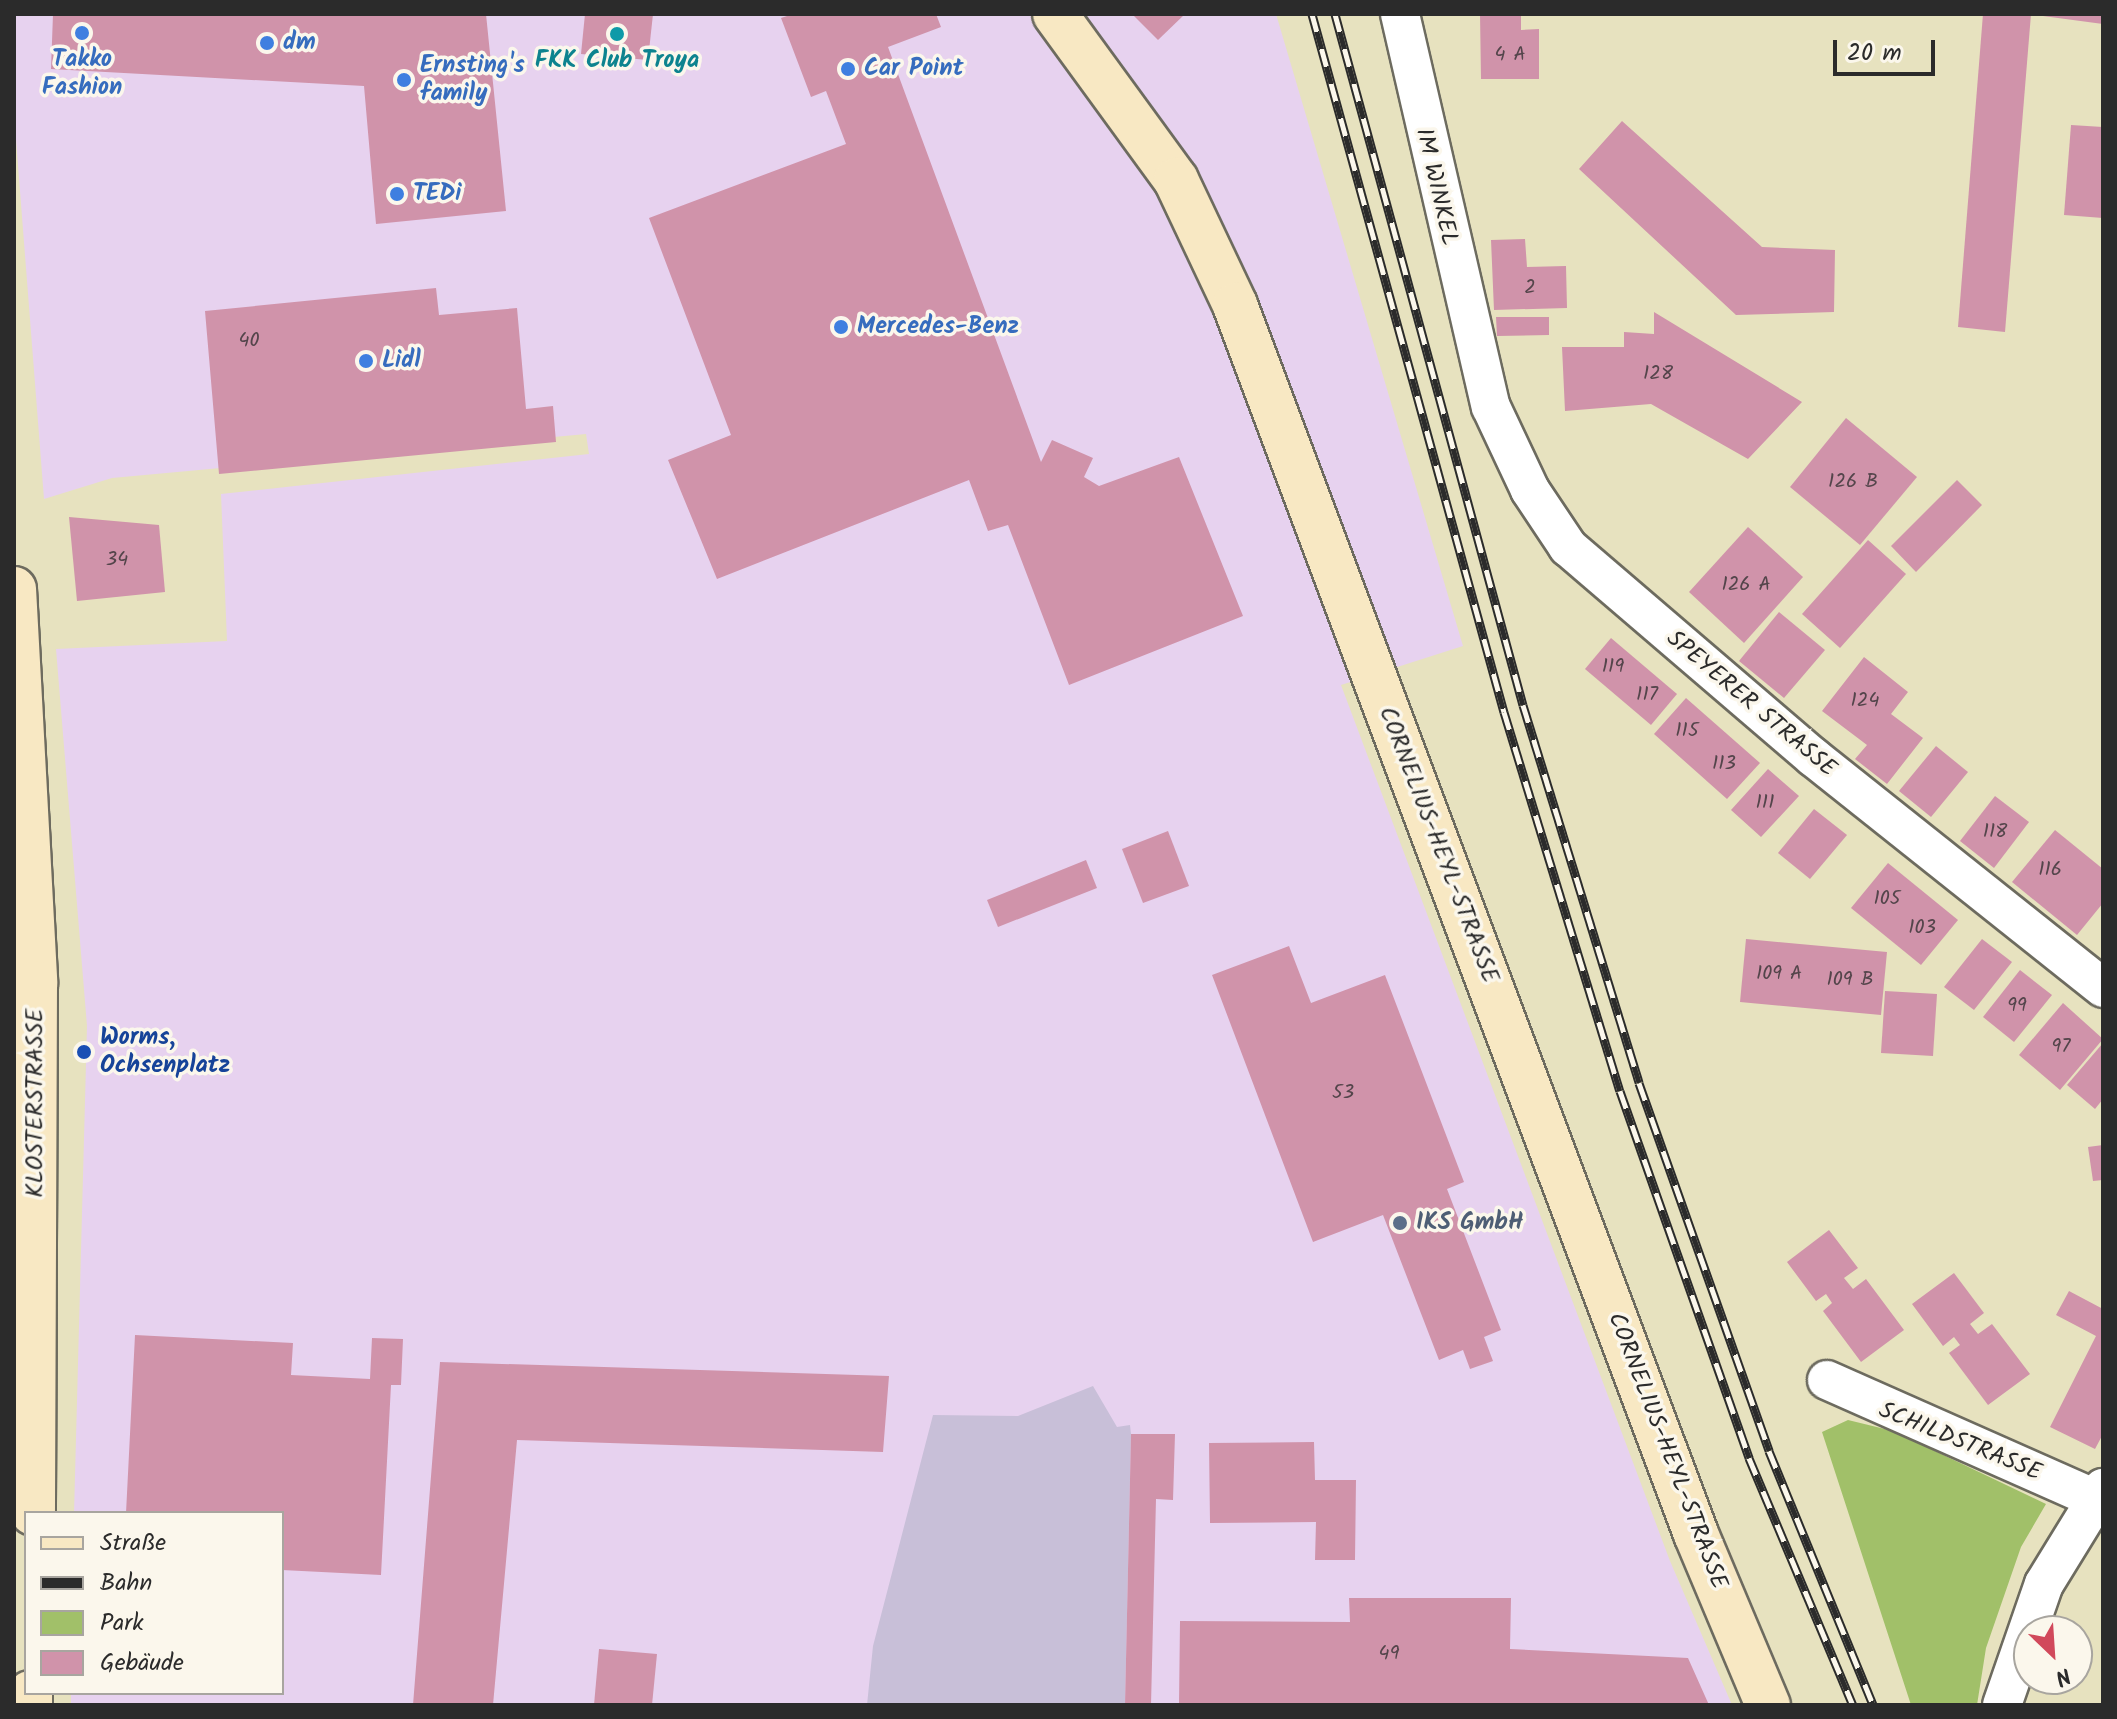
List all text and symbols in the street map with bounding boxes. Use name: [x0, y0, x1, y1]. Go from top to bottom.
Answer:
marker: Takko Fashion: [73, 24, 91, 42]
scale bar: [1837, 24, 1939, 74]
marker: FKK Club Troya: [608, 25, 626, 43]
place label: dm: [283, 29, 316, 57]
marker: dm: [258, 34, 276, 52]
text: 20 m: [1847, 34, 1902, 73]
house number: 4 A: [1494, 43, 1526, 67]
place label: Takko Fashion: [42, 46, 122, 102]
place label: FKK Club Troya: [535, 47, 699, 75]
place label: Ernsting's family: [420, 52, 525, 108]
place label: Car Point: [864, 55, 963, 83]
marker: Car Point: [839, 60, 857, 78]
marker: Ernsting's family: [395, 71, 413, 89]
street label: IM WINKEL: [1408, 125, 1464, 249]
place label: TEDi: [413, 180, 462, 208]
marker: TEDi: [388, 185, 406, 203]
house number: 2: [1524, 276, 1536, 300]
place label: Mercedes-Benz: [857, 313, 1019, 341]
marker: Mercedes-Benz: [832, 318, 850, 336]
house number: 40: [238, 329, 260, 353]
place label: Lidl: [382, 347, 421, 375]
marker: Lidl: [357, 352, 375, 370]
house number: 128: [1643, 362, 1673, 386]
house number: 126 B: [1828, 470, 1878, 494]
house number: 34: [106, 548, 128, 572]
house number: 126 A: [1721, 573, 1771, 597]
street label: SPEYERER STRASSE: [1660, 624, 1842, 784]
house number: 119: [1602, 655, 1624, 679]
house number: 117: [1636, 683, 1658, 707]
house number: 124: [1851, 689, 1879, 713]
street label: CORNELIUS-HEYL-STRASSE: [1372, 703, 1504, 987]
house number: 115: [1675, 719, 1699, 743]
house number: 113: [1712, 752, 1736, 776]
house number: 111: [1756, 791, 1774, 815]
house number: 118: [1983, 820, 2007, 844]
house number: 116: [2038, 858, 2062, 882]
house number: 105: [1873, 887, 1901, 911]
house number: 103: [1908, 916, 1936, 940]
house number: 109 A: [1756, 962, 1802, 986]
house number: 109 B: [1827, 968, 1873, 992]
house number: 99: [2007, 994, 2027, 1018]
street label: KLOSTERSTRASSE: [22, 1008, 50, 1198]
place label: Worms, Ochsenplatz: [100, 1024, 230, 1080]
house number: 97: [2052, 1035, 2070, 1059]
marker: Worms, Ochsenplatz: [75, 1043, 93, 1061]
house number: 53: [1332, 1081, 1354, 1105]
place label: IKS GmbH: [1416, 1209, 1524, 1237]
marker: IKS GmbH: [1391, 1214, 1409, 1232]
street label: CORNELIUS-HEYL-STRASSE: [1601, 1309, 1733, 1593]
street label: SCHILDSTRASSE: [1874, 1396, 2046, 1488]
legend: [24, 1511, 284, 1695]
text: Straße: [100, 1524, 166, 1563]
text: Bahn: [100, 1564, 152, 1603]
text: Park: [100, 1604, 144, 1643]
north arrow: [2013, 1615, 2093, 1695]
house number: 49: [1379, 1642, 1399, 1666]
text: Gebäude: [100, 1644, 184, 1683]
text: N: [2049, 1657, 2076, 1694]

